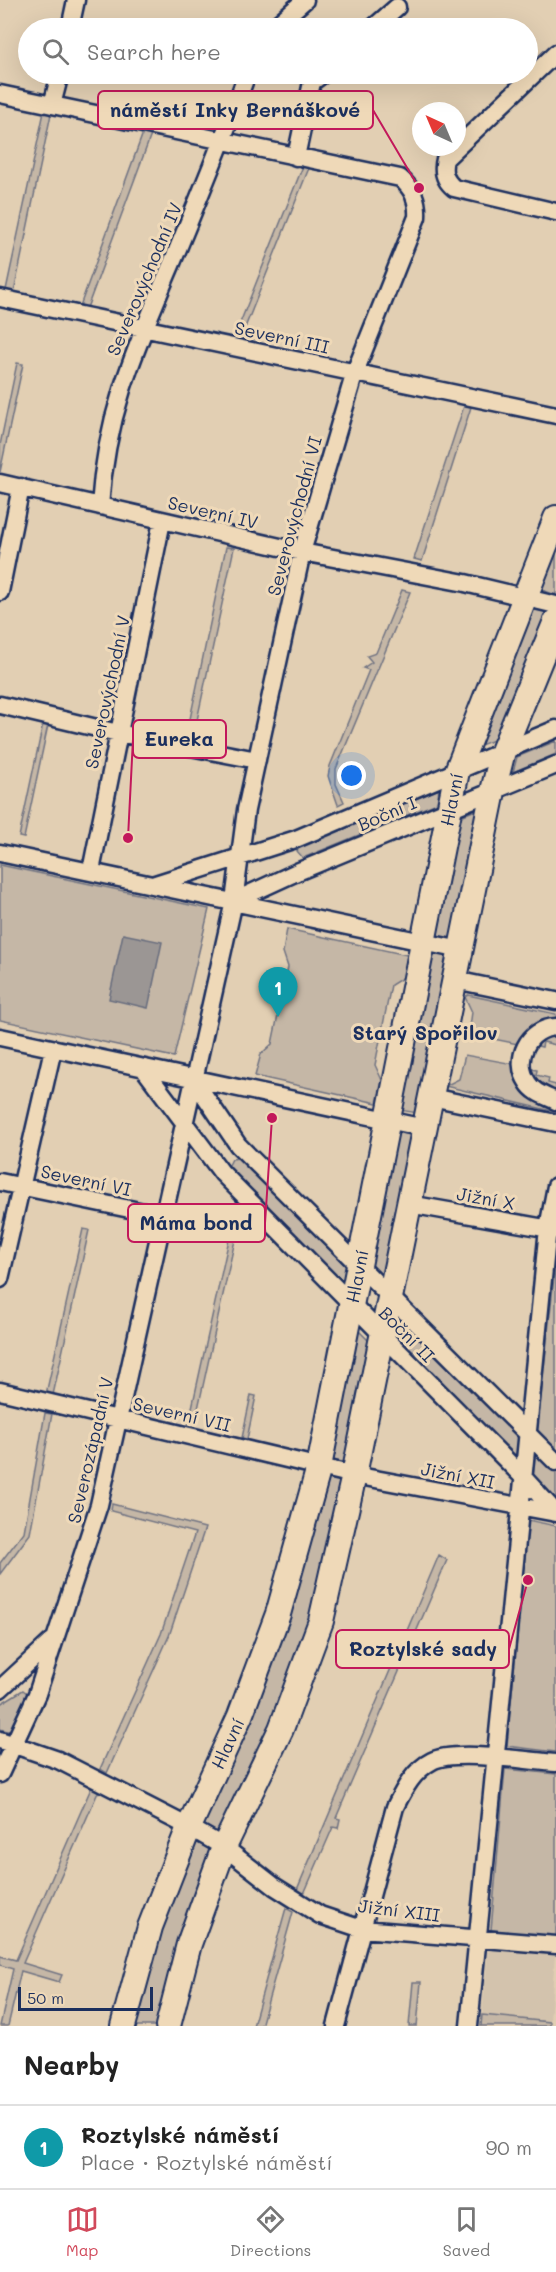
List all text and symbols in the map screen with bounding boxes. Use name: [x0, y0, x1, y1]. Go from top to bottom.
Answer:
search box: [18, 18, 538, 84]
icon: search: [39, 35, 72, 68]
text: Search here: [87, 37, 221, 66]
callout: náměstí Inky Bernáškové: [98, 91, 373, 129]
text: náměstí Inky Bernáškové: [110, 96, 360, 122]
north arrow: [412, 102, 466, 156]
street label: Severovýchodní IV: [101, 199, 187, 359]
street label: Severní III: [233, 315, 332, 359]
street label: Severovýchodní VI: [261, 433, 327, 598]
street label: Severní IV: [166, 490, 260, 534]
street label: Severovýchodní V: [79, 613, 135, 771]
callout: Eureka: [133, 720, 226, 758]
text: Eureka: [144, 725, 214, 751]
your location: [337, 761, 366, 790]
street label: Hlavní: [434, 771, 468, 828]
street label: Boční I: [354, 790, 420, 836]
pin: 1: [258, 968, 298, 1017]
district label: Starý Spořilov: [353, 1019, 498, 1045]
street label: Severní VI: [39, 1159, 134, 1201]
street label: Jižní X: [455, 1181, 517, 1215]
callout: Máma bond: [128, 1204, 265, 1242]
text: Máma bond: [140, 1209, 253, 1235]
street label: Hlavní: [340, 1248, 374, 1305]
street label: Boční II: [374, 1301, 440, 1367]
street label: Severozápadní V: [61, 1374, 119, 1526]
street label: Severní VII: [131, 1391, 233, 1437]
street label: Jižní XII: [419, 1456, 497, 1494]
callout: Roztylské sady: [336, 1630, 509, 1668]
text: Roztylské sady: [349, 1635, 497, 1661]
street label: Hlavní: [205, 1714, 250, 1773]
street label: Jižní XIII: [357, 1893, 441, 1927]
scale bar: [18, 1984, 153, 2012]
text: 50 m: [27, 1987, 64, 2008]
text: Nearby: [24, 2048, 119, 2082]
text: Roztylské náměstí: [81, 2120, 279, 2149]
text: 1: [39, 2134, 48, 2160]
text: 90 m: [486, 2134, 532, 2160]
text: Place · Roztylské náměstí: [81, 2149, 333, 2175]
tab: Map: [66, 2203, 99, 2260]
tab: Directions: [230, 2203, 311, 2260]
tab: Saved: [443, 2203, 490, 2260]

